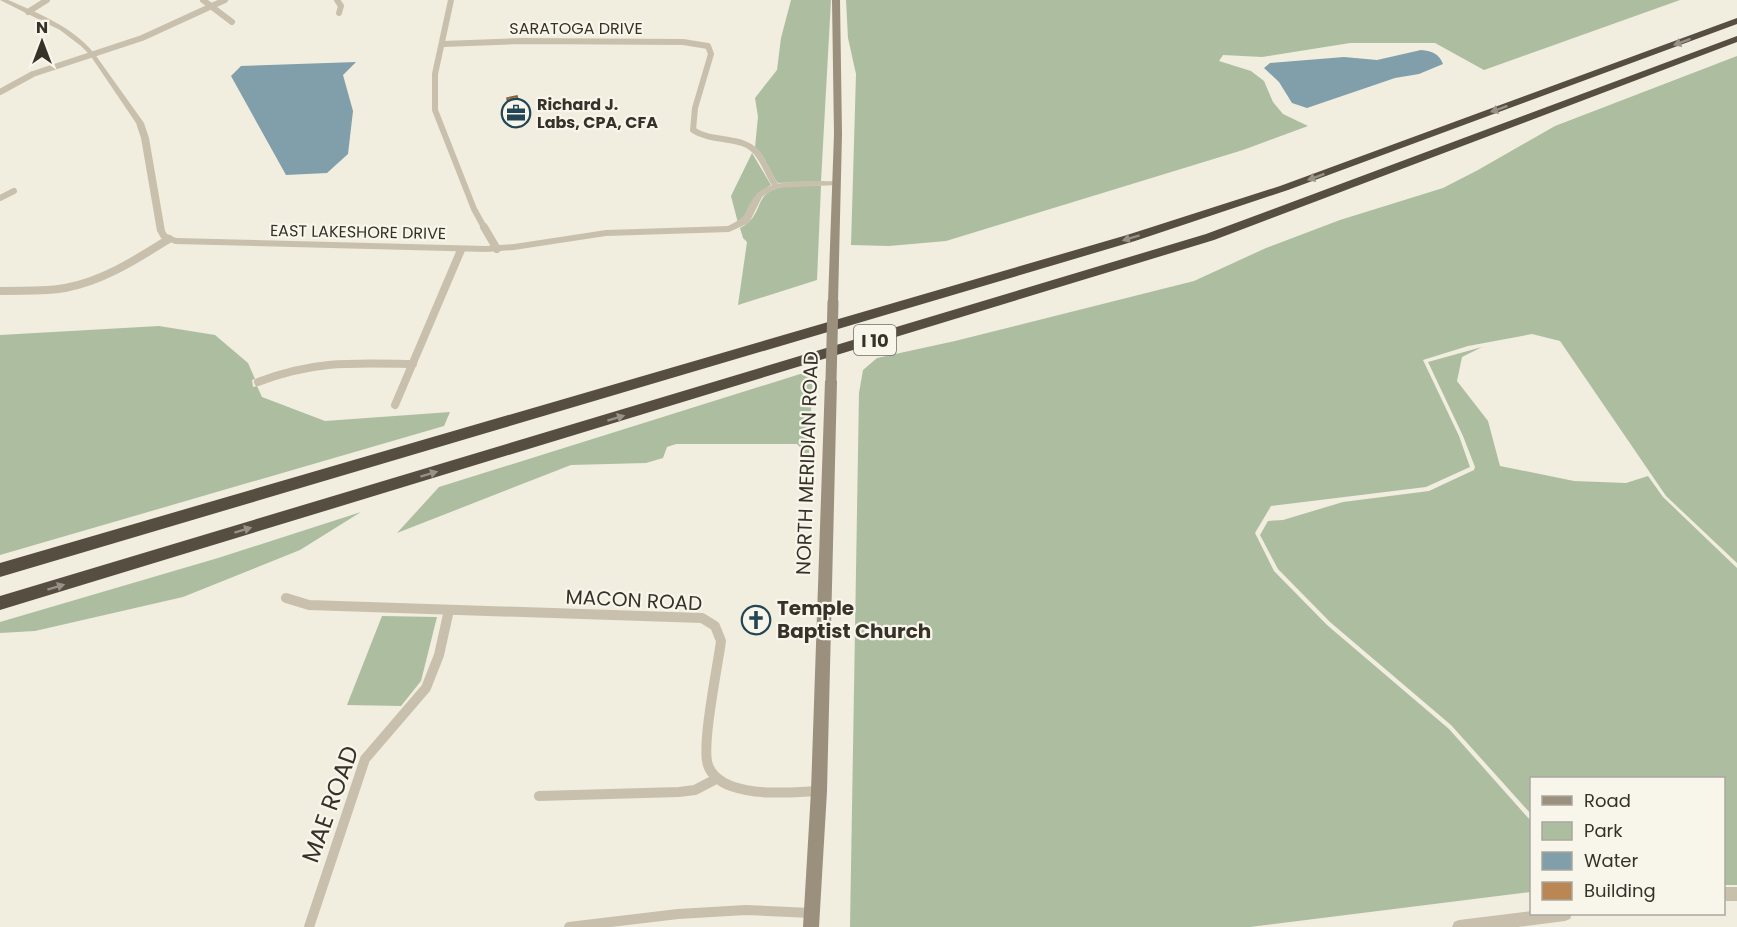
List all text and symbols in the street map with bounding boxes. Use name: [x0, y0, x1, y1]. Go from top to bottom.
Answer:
north arrow: [12, 12, 72, 72]
text: N: [36, 16, 48, 39]
street label: SARATOGA DRIVE: [509, 17, 643, 40]
one-way arrow: [1673, 37, 1691, 47]
place label: Richard J. Labs, CPA, CFA: [537, 93, 658, 134]
office icon: Richard J. Labs, CPA, CFA: [500, 97, 532, 129]
one-way arrow: [1490, 105, 1508, 115]
one-way arrow: [1307, 172, 1325, 182]
street label: EAST LAKESHORE DRIVE: [270, 219, 446, 245]
one-way arrow: [1122, 234, 1140, 243]
road number: I 10: [854, 325, 896, 355]
street label: NORTH MERIDIAN ROAD: [789, 351, 825, 575]
one-way arrow: [607, 413, 625, 422]
one-way arrow: [421, 469, 439, 478]
one-way arrow: [234, 525, 252, 534]
one-way arrow: [47, 582, 65, 591]
street label: MACON ROAD: [565, 582, 703, 618]
place label: Temple Baptist Church: [777, 594, 931, 645]
church icon: Temple Baptist Church: [740, 604, 772, 636]
street label: MAE ROAD: [294, 741, 366, 867]
legend: [1530, 777, 1725, 915]
text: Road: [1584, 788, 1631, 813]
text: Park: [1584, 818, 1623, 843]
text: Water: [1584, 848, 1638, 873]
text: Building: [1584, 878, 1656, 903]

